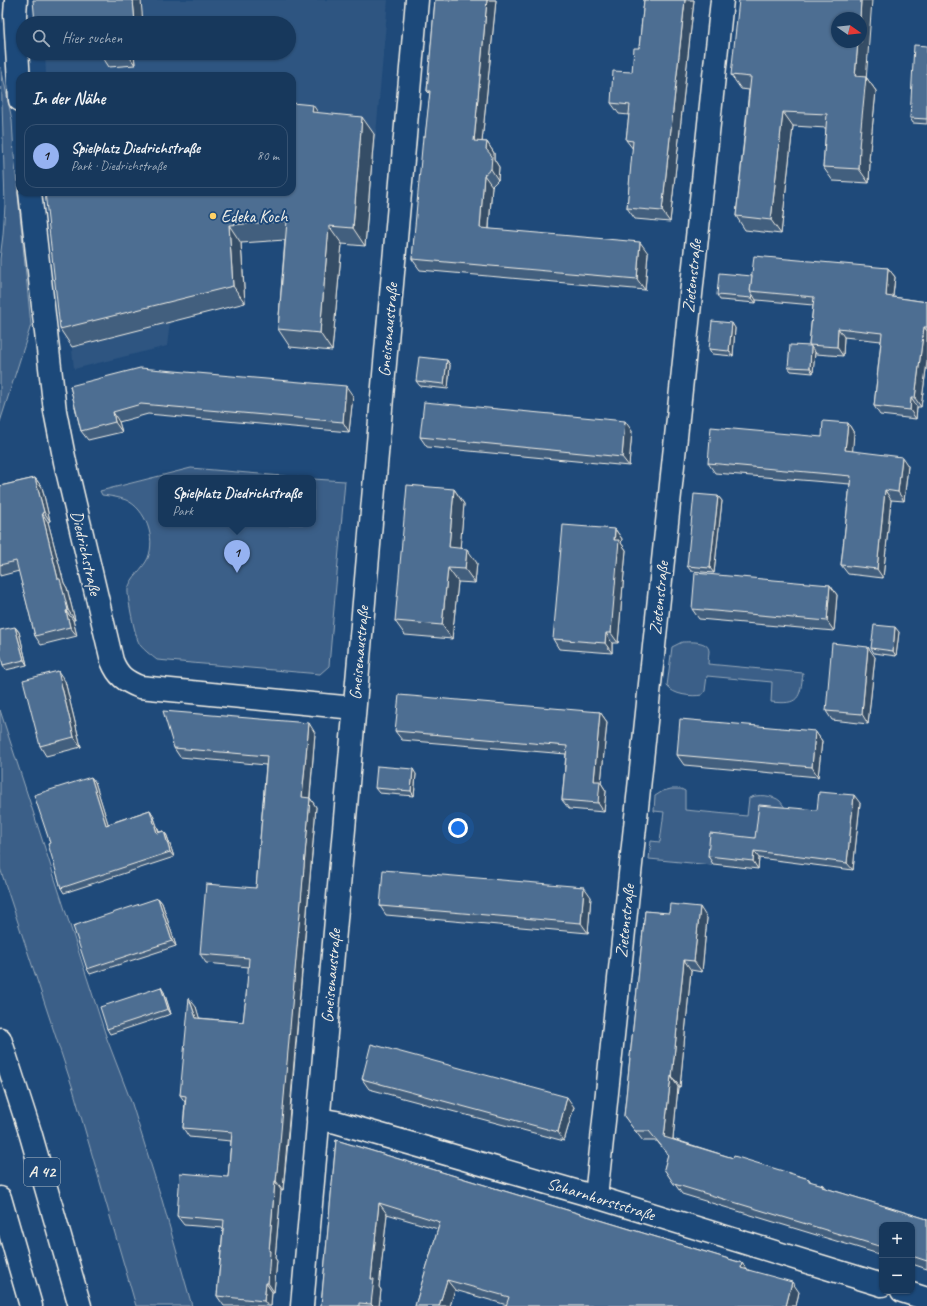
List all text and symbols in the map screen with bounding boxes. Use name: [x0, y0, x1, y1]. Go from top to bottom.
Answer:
north arrow: [831, 12, 867, 48]
search box: [16, 16, 296, 60]
icon: search: [30, 27, 52, 49]
text: Hier suchen: [62, 29, 122, 48]
text: In der Nähe: [32, 88, 105, 109]
text: Spielplatz Diedrichstraße: [71, 139, 200, 158]
text: 1: [43, 148, 49, 164]
text: 80 m: [257, 148, 279, 164]
text: Park · Diedrichstraße: [71, 158, 166, 174]
place label: Edeka Koch: [221, 206, 288, 227]
marker: Edeka Koch: [208, 211, 218, 221]
street label: Zietenstraße: [678, 237, 706, 314]
street label: Gneisenaustraße: [373, 281, 403, 378]
popup: [158, 475, 316, 527]
text: Spielplatz Diedrichstraße: [172, 484, 302, 503]
text: Park: [172, 503, 193, 519]
street label: Diedrichstraße: [66, 509, 106, 599]
pin: 1: [224, 540, 250, 573]
street label: Zietenstraße: [645, 559, 673, 636]
street label: Gneisenaustraße: [344, 604, 374, 701]
your location: [448, 818, 468, 838]
street label: Zietenstraße: [611, 882, 639, 959]
street label: Gneisenaustraße: [316, 927, 346, 1024]
road number: A 42: [24, 1158, 60, 1186]
street label: Scharnhorststraße: [545, 1173, 659, 1226]
map controls: [879, 1222, 915, 1294]
button: +: [879, 1222, 915, 1258]
button: −: [879, 1258, 915, 1294]

